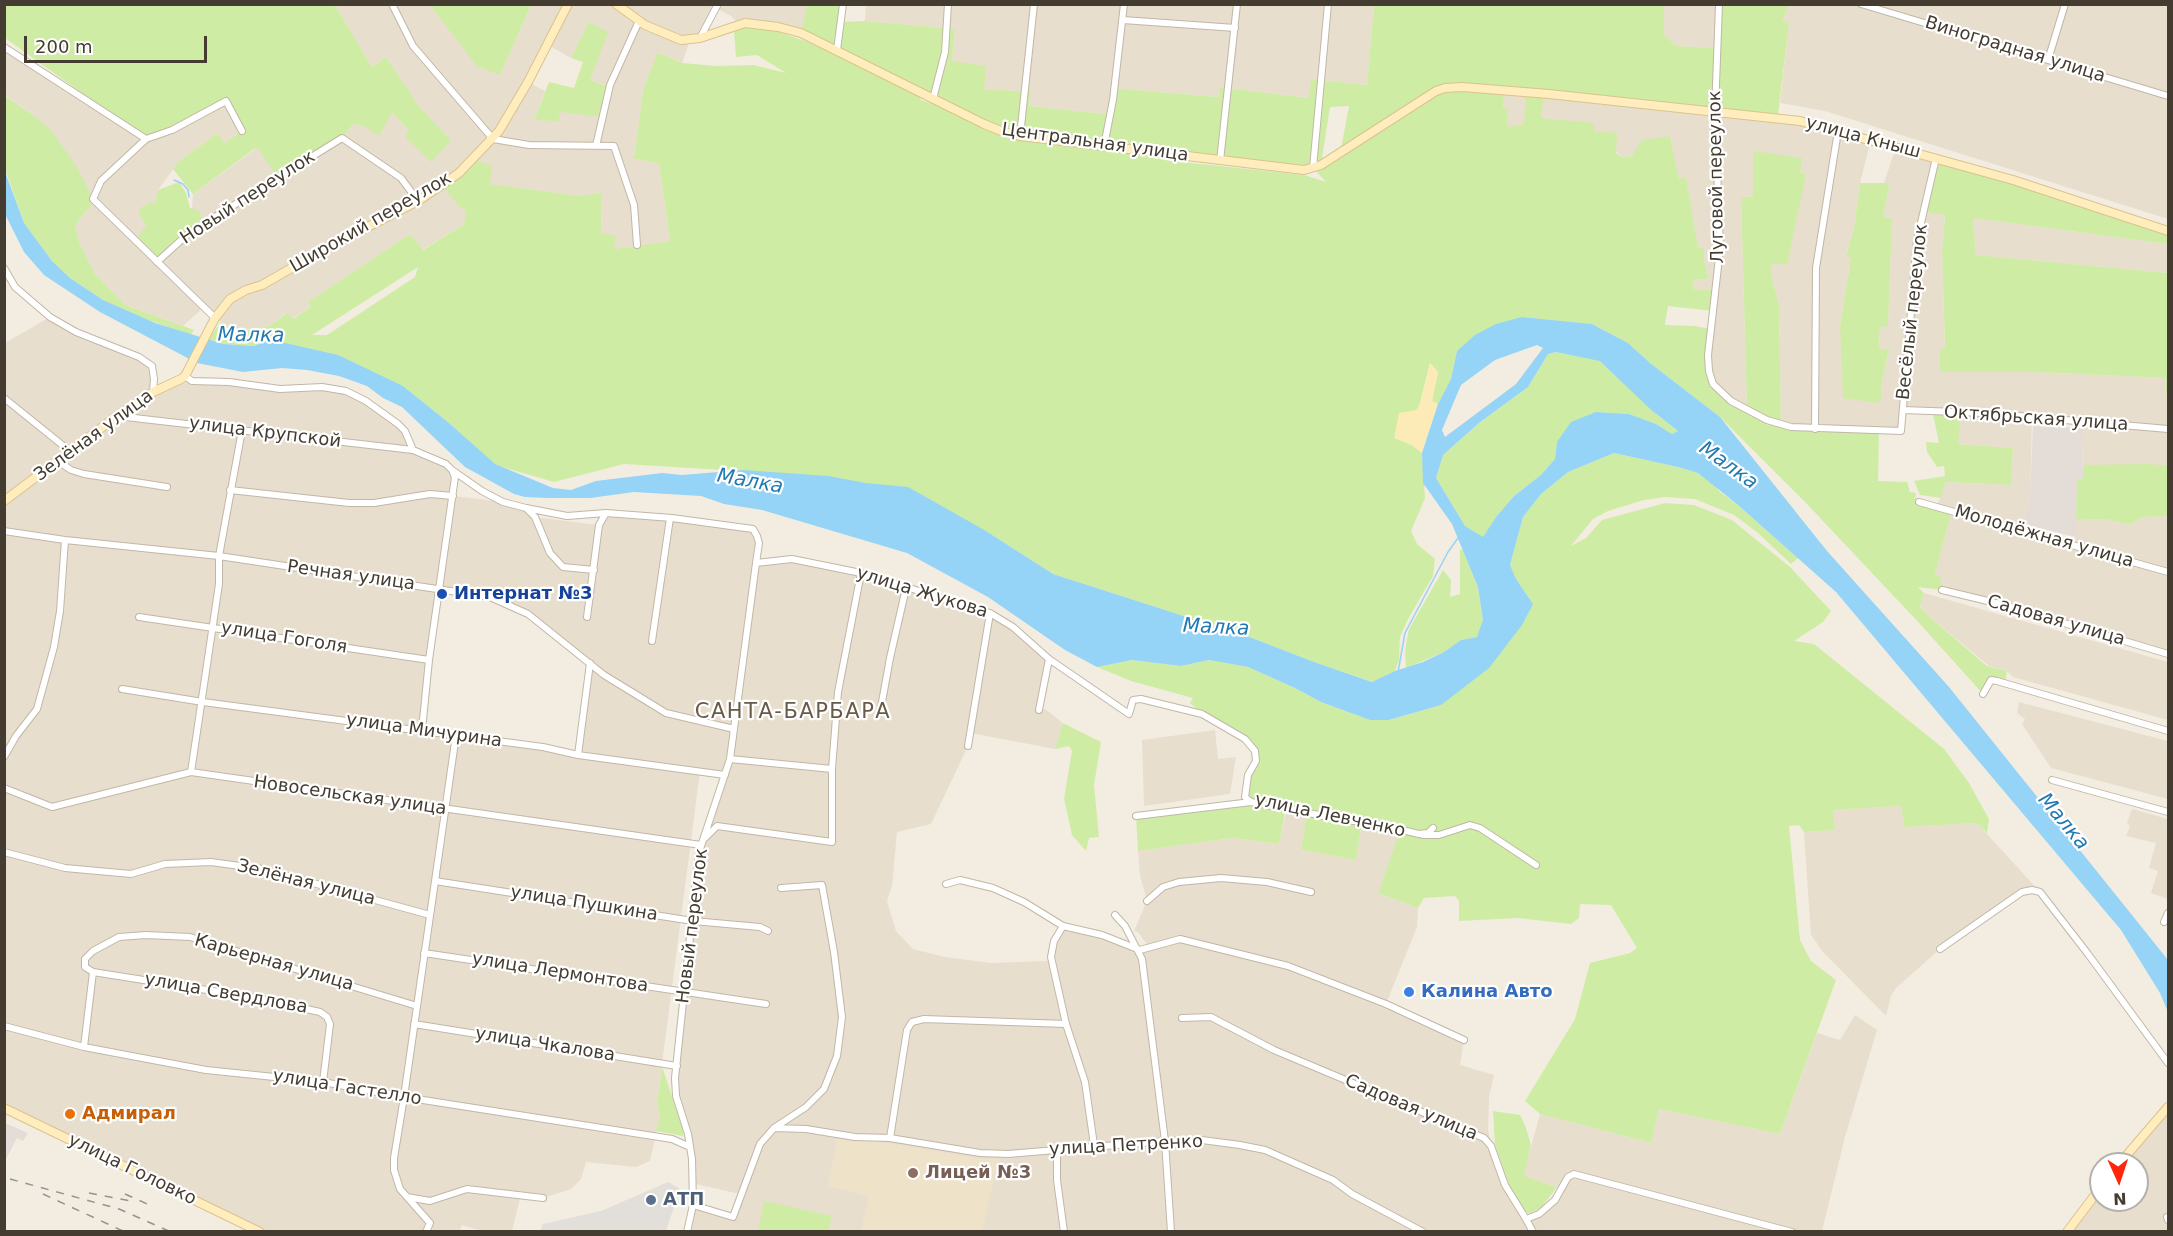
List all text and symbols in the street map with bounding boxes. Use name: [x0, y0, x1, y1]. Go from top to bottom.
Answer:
street label: Виноградная улица: [1922, 12, 2108, 88]
scale bar: [27, 24, 210, 62]
text: 200 m: [35, 36, 93, 57]
street label: Луговой переулок: [1705, 90, 1729, 264]
street label: улица Кныш: [1803, 112, 1923, 164]
street label: Центральная улица: [1000, 119, 1190, 167]
street label: Новый переулок: [177, 146, 319, 250]
street label: Широкий переулок: [286, 168, 456, 278]
street label: Весёлый переулок: [1893, 223, 1933, 401]
water label: Малка: [217, 323, 285, 349]
street label: Зелёная улица: [30, 386, 158, 486]
street label: Октябрьская улица: [1943, 402, 2129, 436]
street label: улица Крупской: [188, 413, 342, 453]
water label: Малка: [1694, 437, 1762, 495]
water label: Малка: [715, 464, 785, 500]
street label: Молодёжная улица: [1952, 501, 2136, 573]
street label: Речная улица: [286, 556, 416, 596]
street label: улица Жукова: [854, 563, 990, 623]
place label: Интернат №3: [454, 583, 592, 605]
marker: Интернат №3: [435, 587, 449, 601]
street label: Садовая улица: [1985, 591, 2127, 651]
water label: Малка: [1182, 614, 1250, 642]
street label: улица Гоголя: [219, 617, 349, 659]
district label: САНТА-БАРБАРА: [695, 700, 891, 726]
street label: улица Мичурина: [345, 709, 503, 753]
street label: Новосельская улица: [252, 772, 448, 820]
street label: улица Левченко: [1253, 789, 1407, 843]
water label: Малка: [2032, 789, 2094, 855]
street label: Новый переулок: [673, 847, 713, 1005]
street label: Зелёная улица: [235, 855, 377, 911]
street label: улица Пушкина: [509, 882, 659, 926]
street label: Карьерная улица: [192, 930, 356, 996]
street label: улица Лермонтова: [470, 948, 650, 998]
street label: улица Свердлова: [143, 969, 309, 1019]
place label: Калина Авто: [1421, 981, 1553, 1003]
marker: Калина Авто: [1402, 985, 1416, 999]
street label: улица Чкалова: [474, 1023, 616, 1067]
street label: улица Гастелло: [271, 1066, 423, 1110]
street label: Садовая улица: [1341, 1070, 1481, 1146]
place label: Адмирал: [82, 1103, 176, 1125]
marker: Адмирал: [63, 1107, 77, 1121]
street label: улица Головко: [64, 1130, 200, 1210]
street label: улица Петренко: [1048, 1131, 1204, 1161]
north arrow: [2089, 1152, 2149, 1212]
place label: Лицей №3: [925, 1162, 1031, 1184]
marker: Лицей №3: [906, 1166, 920, 1180]
place label: АТП: [663, 1189, 704, 1211]
text: N: [2113, 1189, 2127, 1208]
marker: АТП: [644, 1193, 658, 1207]

